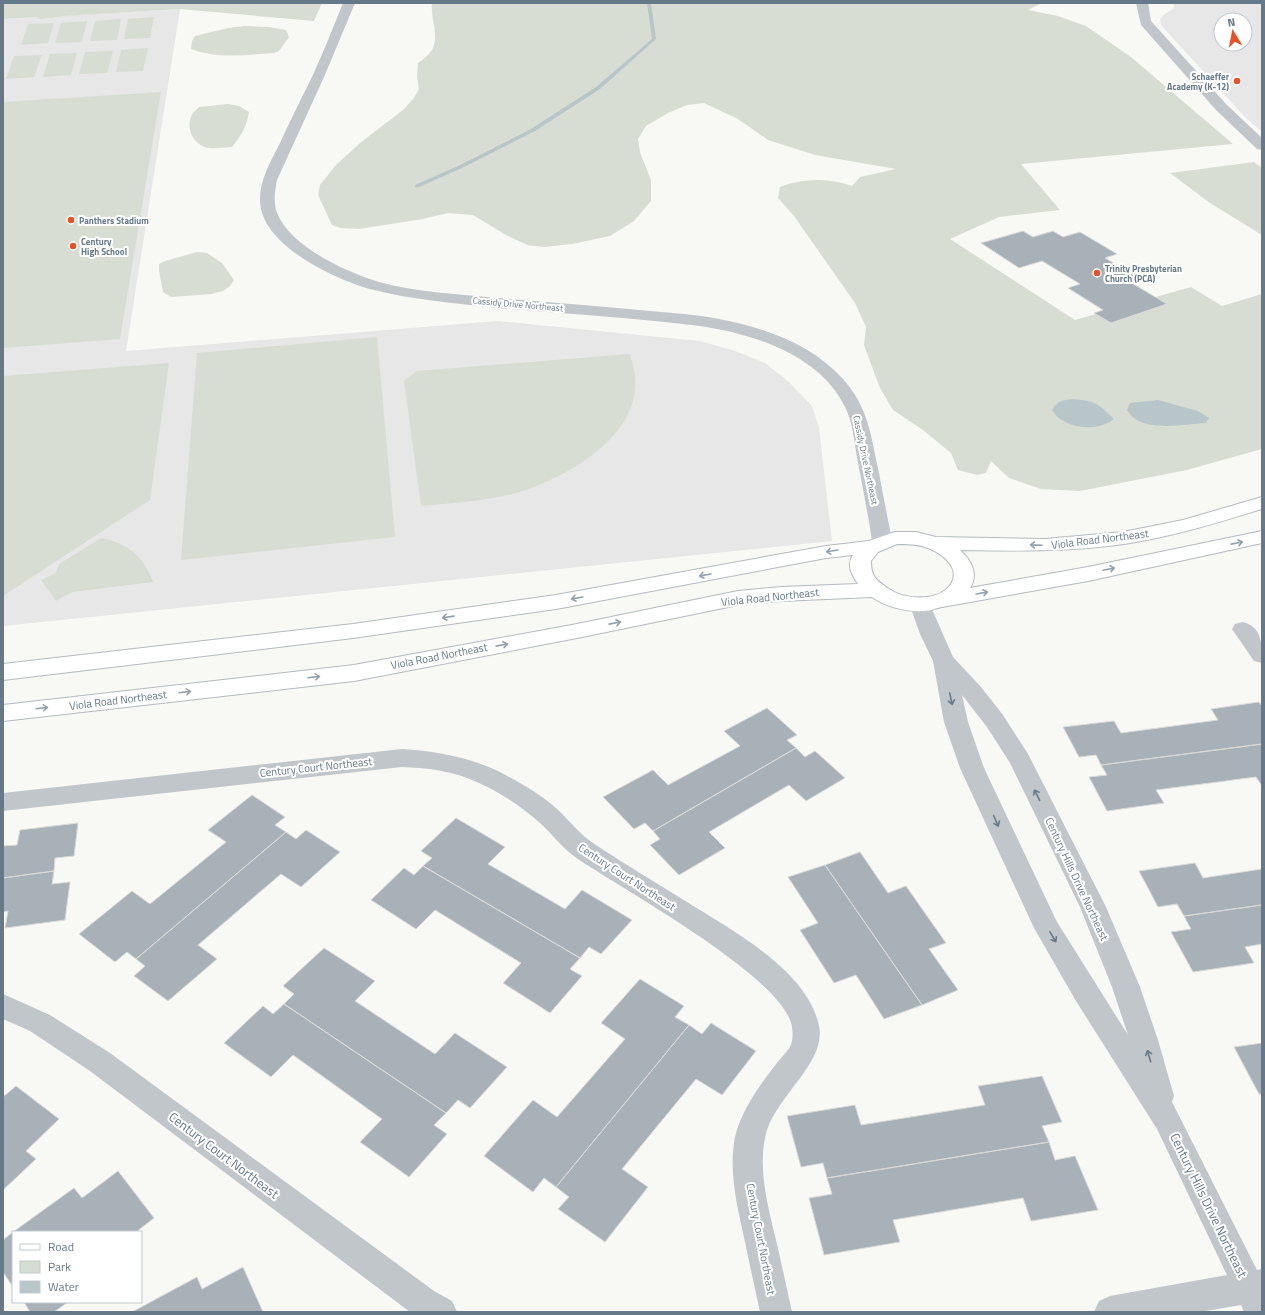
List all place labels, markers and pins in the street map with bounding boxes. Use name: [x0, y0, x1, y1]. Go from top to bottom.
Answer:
place label: Schaeffer Academy (K-12): [1167, 70, 1230, 93]
marker: Schaeffer Academy (K-12): [1232, 76, 1242, 86]
place label: Panthers Stadium: [79, 214, 149, 227]
marker: Panthers Stadium: [66, 215, 76, 225]
place label: Century High School: [81, 235, 127, 258]
marker: Century High School: [68, 241, 78, 251]
place label: Trinity Presbyterian Church (PCA): [1105, 262, 1182, 285]
marker: Trinity Presbyterian Church (PCA): [1092, 268, 1102, 278]

